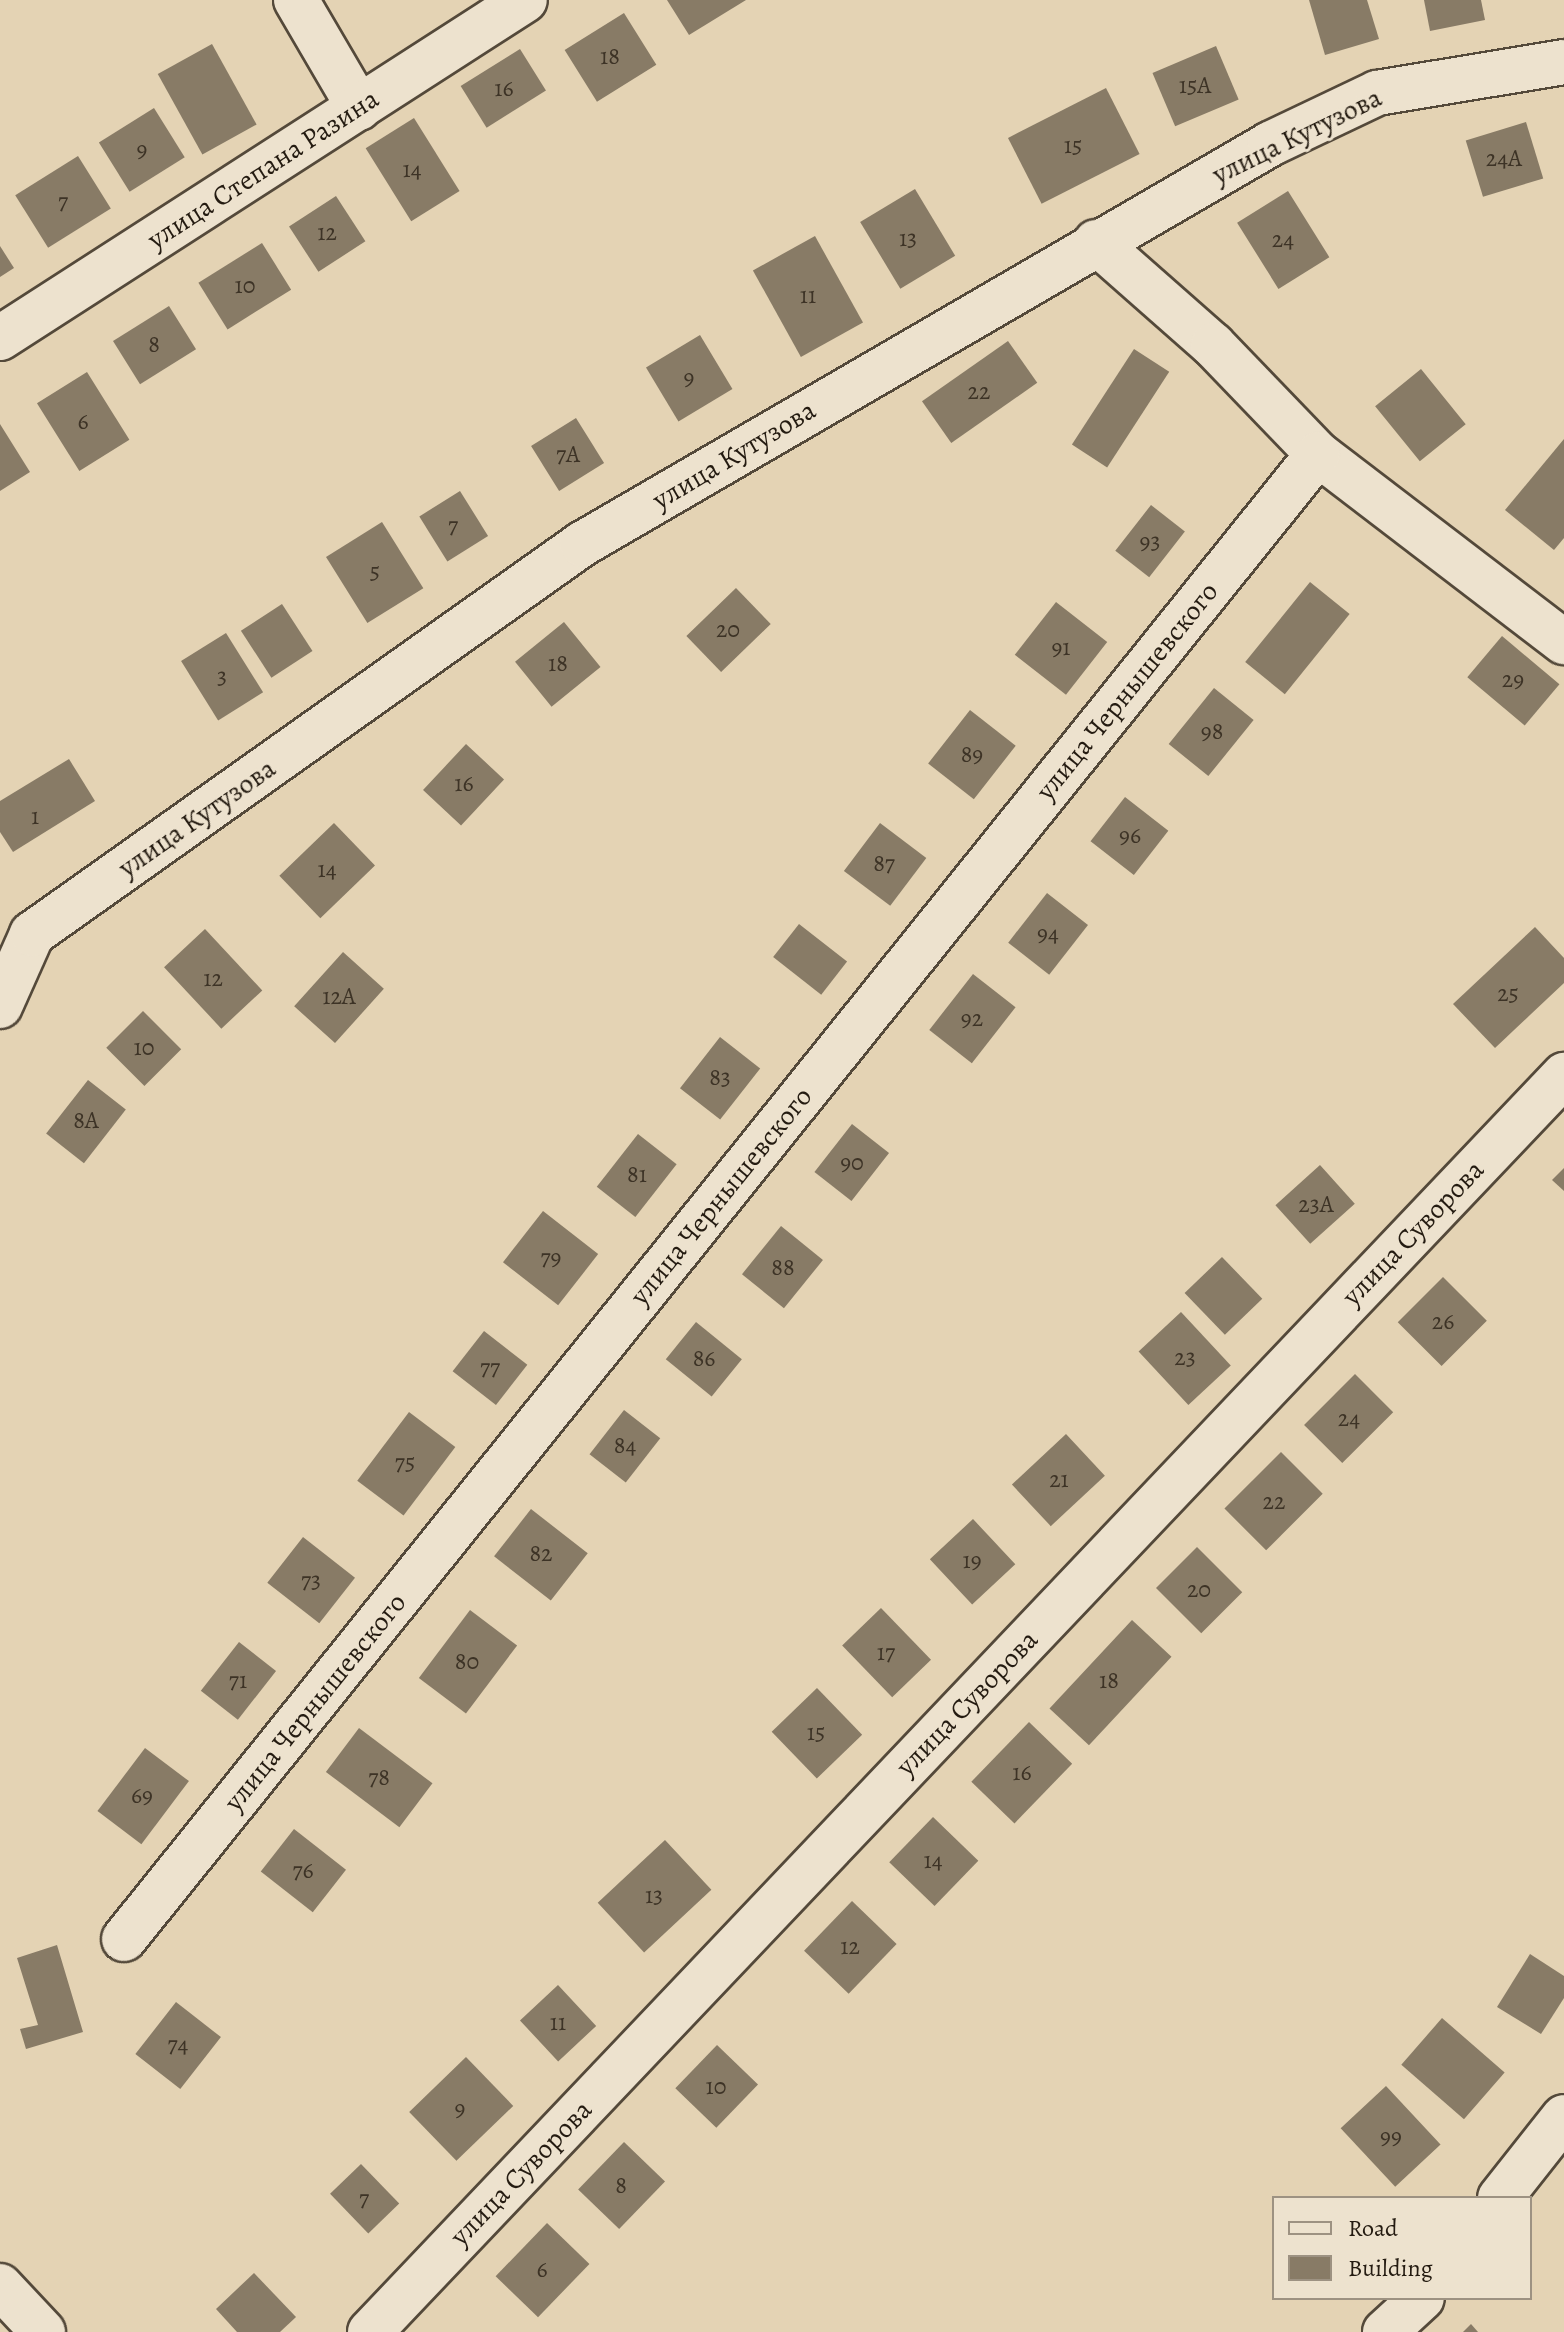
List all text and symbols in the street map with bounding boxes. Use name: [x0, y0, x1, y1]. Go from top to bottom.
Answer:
house number: 18: [600, 43, 620, 71]
house number: 15А: [1179, 72, 1211, 100]
house number: 16: [494, 75, 514, 103]
street label: улица Кутузова: [1207, 81, 1387, 191]
street label: улица Степана Разина: [141, 82, 385, 256]
house number: 15: [1064, 132, 1082, 160]
house number: 9: [137, 136, 147, 164]
house number: 24А: [1486, 145, 1522, 173]
house number: 14: [402, 156, 422, 184]
house number: 7: [58, 188, 68, 216]
house number: 12: [317, 219, 337, 247]
house number: 13: [899, 225, 917, 253]
house number: 24: [1272, 226, 1294, 254]
house number: 10: [235, 272, 255, 300]
house number: 11: [800, 282, 816, 310]
house number: 8: [148, 331, 160, 359]
house number: 9: [684, 364, 694, 392]
house number: 22: [968, 378, 990, 406]
street label: улица Кутузова: [646, 393, 822, 517]
house number: 6: [77, 408, 89, 436]
house number: 7А: [556, 441, 580, 469]
house number: 7: [448, 512, 458, 540]
house number: 93: [1140, 528, 1160, 556]
house number: 5: [370, 558, 380, 586]
street label: улица Чернышевского: [1029, 575, 1225, 807]
house number: 20: [716, 616, 740, 644]
house number: 91: [1051, 634, 1071, 662]
house number: 18: [548, 650, 568, 678]
house number: 3: [217, 663, 227, 691]
house number: 29: [1502, 666, 1524, 694]
house number: 98: [1201, 718, 1223, 746]
house number: 89: [961, 741, 983, 769]
street label: улица Кутузова: [112, 751, 282, 885]
house number: 16: [454, 770, 474, 798]
house number: 1: [31, 803, 39, 831]
house number: 96: [1119, 822, 1141, 850]
house number: 87: [873, 850, 895, 878]
house number: 14: [317, 856, 337, 884]
house number: 94: [1037, 920, 1059, 948]
house number: 12: [203, 965, 223, 993]
house number: 25: [1497, 980, 1519, 1008]
house number: 12А: [322, 983, 356, 1011]
house number: 92: [961, 1005, 983, 1033]
house number: 10: [134, 1034, 154, 1062]
house number: 83: [709, 1064, 731, 1092]
street label: улица Чернышевского: [623, 1080, 819, 1312]
house number: 8А: [73, 1107, 99, 1135]
house number: 90: [840, 1149, 864, 1177]
street label: улица Суворова: [1335, 1153, 1491, 1313]
house number: 81: [627, 1161, 647, 1189]
house number: 23А: [1298, 1191, 1334, 1219]
house number: 79: [541, 1244, 561, 1272]
house number: 88: [771, 1254, 795, 1282]
house number: 26: [1432, 1308, 1454, 1336]
house number: 23: [1174, 1344, 1196, 1372]
house number: 86: [693, 1345, 715, 1373]
house number: 77: [480, 1354, 500, 1382]
house number: 24: [1338, 1405, 1360, 1433]
house number: 84: [614, 1432, 636, 1460]
house number: 75: [395, 1449, 415, 1477]
house number: 21: [1049, 1466, 1069, 1494]
house number: 22: [1263, 1488, 1285, 1516]
house number: 82: [529, 1540, 553, 1568]
house number: 19: [962, 1547, 982, 1575]
house number: 73: [301, 1567, 321, 1595]
house number: 20: [1187, 1576, 1211, 1604]
street label: улица Чернышевского: [217, 1586, 413, 1818]
street label: улица Суворова: [889, 1623, 1045, 1783]
house number: 17: [877, 1639, 895, 1667]
house number: 80: [455, 1648, 479, 1676]
house number: 71: [229, 1667, 247, 1695]
house number: 18: [1099, 1667, 1119, 1695]
house number: 15: [807, 1719, 825, 1747]
house number: 16: [1012, 1759, 1032, 1787]
house number: 78: [368, 1764, 390, 1792]
house number: 69: [131, 1782, 153, 1810]
house number: 14: [923, 1847, 943, 1875]
house number: 76: [292, 1857, 314, 1885]
house number: 13: [645, 1882, 663, 1910]
house number: 12: [840, 1933, 860, 1961]
house number: 11: [550, 2009, 566, 2037]
house number: 74: [168, 2031, 188, 2059]
house number: 10: [706, 2073, 726, 2101]
street label: улица Суворова: [443, 2093, 599, 2253]
house number: 9: [455, 2095, 465, 2123]
house number: 99: [1380, 2123, 1402, 2151]
house number: 8: [615, 2172, 627, 2200]
house number: 7: [359, 2185, 369, 2213]
legend: [1272, 2196, 1532, 2300]
text: Road: [1348, 2212, 1398, 2244]
text: Building: [1348, 2252, 1433, 2284]
house number: 6: [536, 2256, 548, 2284]

